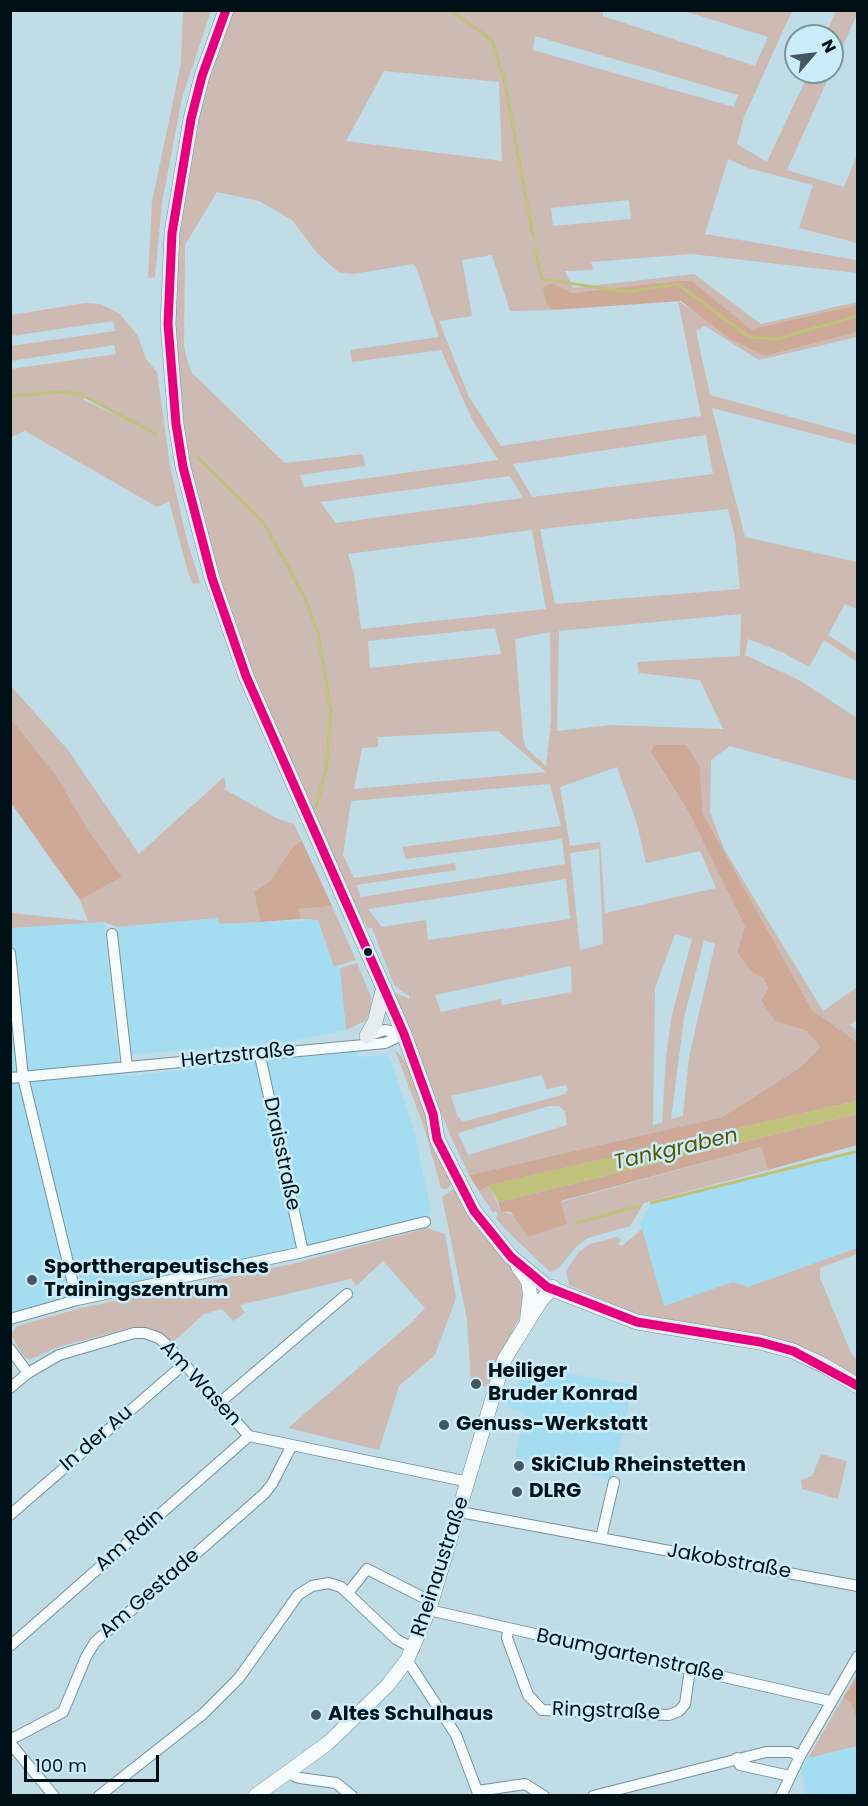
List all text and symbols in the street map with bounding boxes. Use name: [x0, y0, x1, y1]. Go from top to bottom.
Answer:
north arrow: [784, 24, 844, 84]
text: N: [816, 36, 842, 57]
unlabelled marker: [362, 946, 374, 958]
street label: Hertzstraße: [180, 1038, 296, 1074]
street label: Draisstraße: [257, 1095, 305, 1213]
water label: Tankgraben: [611, 1123, 741, 1177]
place label: Sporttherapeutisches Trainingszentrum: [44, 1256, 269, 1303]
marker: Sporttherapeutisches Trainingszentrum: [25, 1273, 39, 1287]
street label: Am Wasen: [154, 1336, 246, 1432]
place label: Heiliger Bruder Konrad: [488, 1360, 638, 1407]
marker: Heiliger Bruder Konrad: [469, 1377, 483, 1391]
street label: In der Au: [56, 1401, 138, 1477]
place label: Genuss-Werkstatt: [456, 1413, 648, 1437]
marker: Genuss-Werkstatt: [437, 1418, 451, 1432]
place label: SkiClub Rheinstetten: [531, 1454, 746, 1478]
marker: SkiClub Rheinstetten: [512, 1459, 526, 1473]
place label: DLRG: [529, 1480, 581, 1504]
marker: DLRG: [510, 1485, 524, 1499]
street label: Rheinaustraße: [407, 1494, 475, 1640]
street label: Am Rain: [91, 1505, 169, 1577]
street label: Jakobstraße: [665, 1539, 793, 1585]
street label: Am Gestade: [95, 1544, 205, 1644]
street label: Baumgartenstraße: [534, 1624, 726, 1688]
street label: Ringstraße: [552, 1698, 660, 1726]
place label: Altes Schulhaus: [328, 1703, 493, 1727]
marker: Altes Schulhaus: [309, 1708, 323, 1722]
scale bar: [27, 1743, 162, 1781]
text: 100 m: [35, 1753, 87, 1778]

